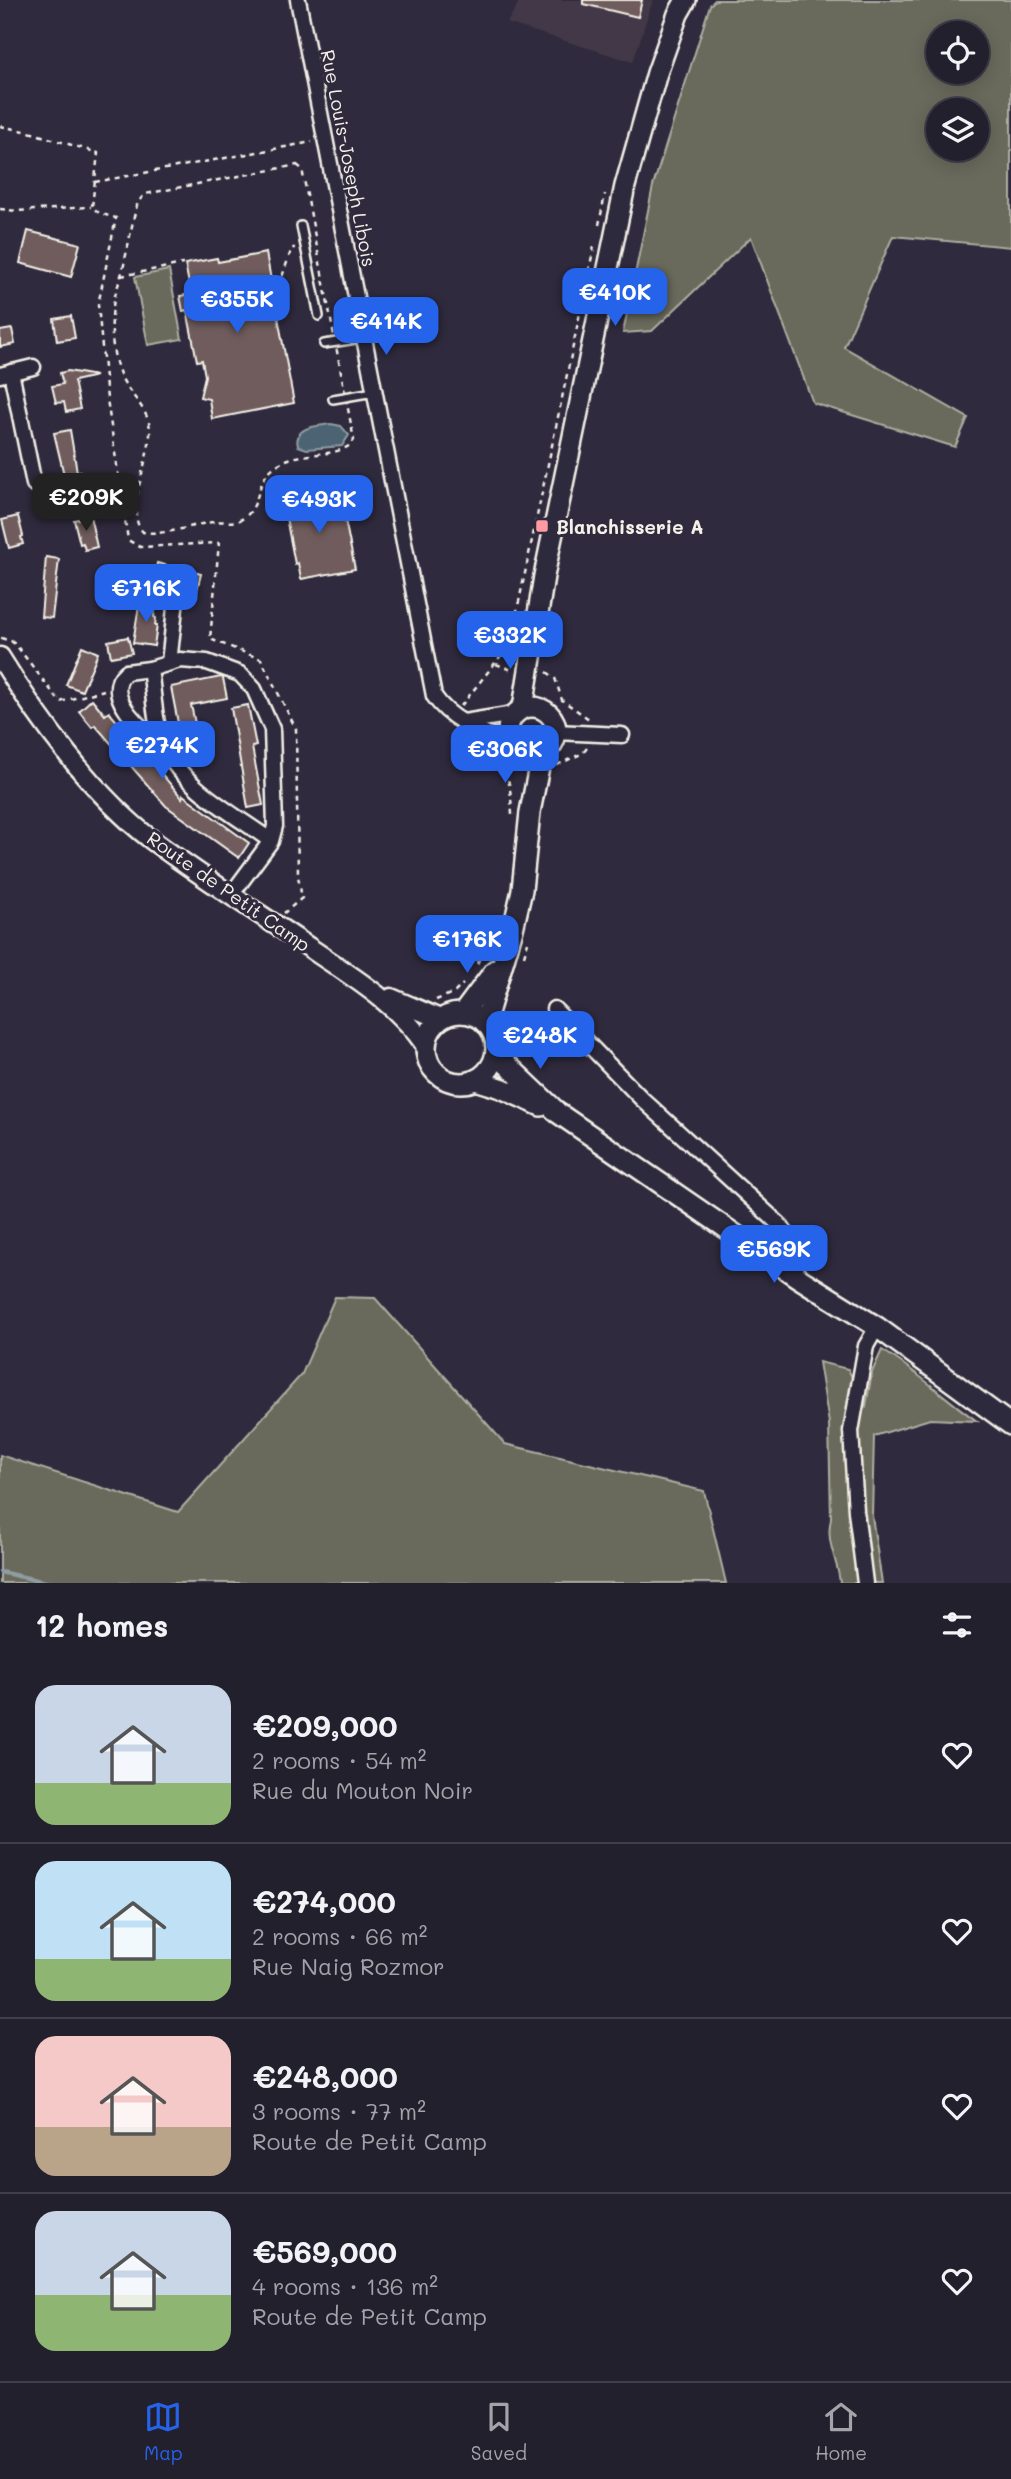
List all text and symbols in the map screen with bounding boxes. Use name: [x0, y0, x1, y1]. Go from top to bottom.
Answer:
map controls: [926, 21, 989, 161]
button: locate: [926, 21, 989, 84]
street label: Rue Louis-Joseph Libois: [316, 47, 382, 269]
button: layers: [926, 98, 989, 161]
pin: €410K: [566, 268, 664, 328]
pin: €355K: [188, 276, 286, 335]
text: €410K: [578, 276, 652, 306]
text: €355K: [200, 283, 274, 313]
pin: €414K: [337, 298, 435, 357]
text: €414K: [349, 305, 423, 335]
pin: €209K: [37, 474, 135, 533]
pin: €493K: [270, 476, 368, 535]
text: €209K: [48, 481, 124, 511]
text: €493K: [281, 483, 357, 513]
place label: Blanchisserie A: [556, 514, 704, 539]
marker: Blanchisserie A: [534, 518, 550, 534]
pin: €716K: [97, 564, 195, 624]
text: €716K: [111, 572, 181, 602]
pin: €332K: [461, 612, 559, 671]
text: €332K: [473, 619, 547, 649]
pin: €274K: [113, 722, 211, 781]
pin: €306K: [456, 726, 554, 785]
text: €274K: [125, 729, 199, 759]
text: €306K: [467, 733, 543, 763]
street label: Route de Petit Camp: [142, 825, 316, 957]
pin: €176K: [418, 916, 516, 975]
text: €176K: [432, 923, 502, 953]
pin: €248K: [491, 1012, 589, 1071]
text: €248K: [502, 1019, 578, 1049]
pin: €569K: [725, 1226, 823, 1285]
text: €569K: [737, 1233, 811, 1263]
text: 12 homes: [35, 1605, 168, 1645]
icon: filters: [938, 1606, 976, 1644]
text: €209,000: [252, 1705, 398, 1745]
icon: home: [91, 1713, 175, 1797]
icon: heart: [938, 1736, 976, 1774]
text: 2 rooms · 54 m²: [252, 1745, 427, 1775]
text: Rue du Mouton Noir: [252, 1775, 473, 1805]
text: €274,000: [252, 1881, 396, 1921]
icon: home: [91, 1889, 175, 1973]
icon: heart: [938, 1912, 976, 1950]
text: 2 rooms · 66 m²: [252, 1921, 427, 1951]
text: Rue Naig Rozmor: [252, 1951, 445, 1981]
text: €248,000: [252, 2056, 398, 2096]
icon: home: [91, 2064, 175, 2148]
icon: heart: [938, 2087, 976, 2125]
text: 3 rooms · 77 m²: [252, 2096, 426, 2126]
text: Route de Petit Camp: [252, 2126, 487, 2156]
text: €569,000: [252, 2231, 397, 2271]
icon: home: [91, 2239, 175, 2323]
icon: heart: [938, 2262, 976, 2300]
text: 4 rooms · 136 m²: [252, 2271, 438, 2301]
text: Route de Petit Camp: [252, 2301, 487, 2331]
tab: Map: [144, 2398, 183, 2465]
tab: Saved: [471, 2398, 527, 2465]
tab: Home: [815, 2398, 867, 2465]

